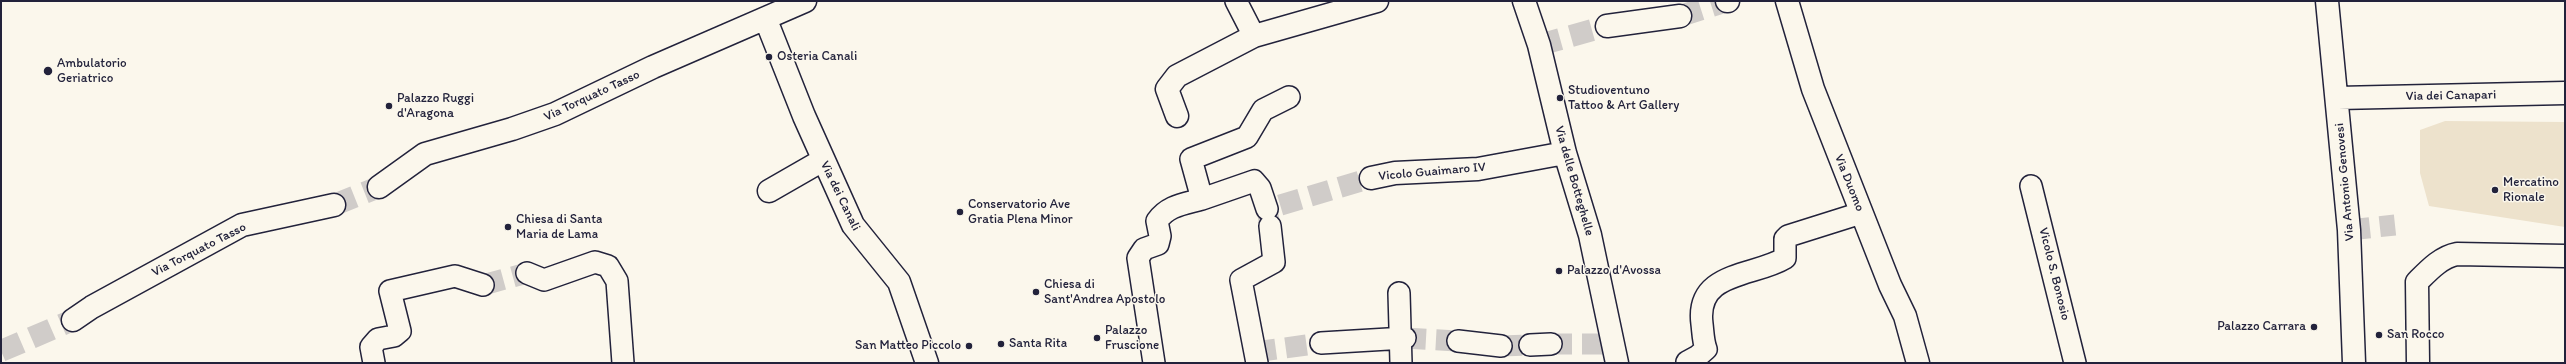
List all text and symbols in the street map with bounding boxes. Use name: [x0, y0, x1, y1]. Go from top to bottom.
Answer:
place label: Osteria Canali: [777, 49, 857, 65]
marker: Osteria Canali: [764, 52, 774, 62]
place label: Ambulatorio Geriatrico: [57, 56, 127, 87]
marker: Ambulatorio Geriatrico: [42, 65, 54, 77]
street label: Via Torquato Tasso: [542, 67, 642, 125]
place label: Studioventuno Tattoo & Art Gallery: [1568, 83, 1679, 114]
street label: Via dei Canapari: [2406, 87, 2496, 105]
place label: Palazzo Ruggi d'Aragona: [397, 91, 474, 122]
marker: Studioventuno Tattoo & Art Gallery: [1555, 93, 1565, 103]
marker: Palazzo Ruggi d'Aragona: [384, 101, 394, 111]
street label: Via Antonio Genovesi: [2332, 122, 2358, 242]
street label: Via delle Botteghelle: [1551, 124, 1597, 238]
street label: Via Duomo: [1830, 152, 1868, 214]
street label: Via dei Canali: [816, 159, 864, 233]
street label: Vicolo Guaimaro IV: [1378, 160, 1486, 184]
place label: Mercatino Rionale: [2503, 175, 2559, 206]
marker: Mercatino Rionale: [2490, 185, 2500, 195]
place label: Conservatorio Ave Gratia Plena Minor: [968, 197, 1073, 228]
marker: Conservatorio Ave Gratia Plena Minor: [955, 207, 965, 217]
place label: Chiesa di Santa Maria de Lama: [516, 212, 602, 243]
street label: Via Torquato Tasso: [149, 219, 249, 281]
marker: Chiesa di Santa Maria de Lama: [503, 222, 513, 232]
street label: Vicolo S. Bonosio: [2035, 226, 2073, 322]
place label: Palazzo d'Avossa: [1567, 263, 1661, 279]
marker: Palazzo d'Avossa: [1554, 266, 1564, 276]
place label: Chiesa di Sant'Andrea Apostolo: [1044, 277, 1165, 308]
marker: Chiesa di Sant'Andrea Apostolo: [1031, 287, 1041, 297]
place label: Palazzo Carrara: [2217, 319, 2306, 335]
marker: Palazzo Carrara: [2309, 322, 2319, 332]
place label: Palazzo Fruscione: [1105, 323, 1159, 354]
place label: San Rocco: [2387, 327, 2444, 343]
marker: San Rocco: [2374, 330, 2384, 340]
marker: Palazzo Fruscione: [1092, 333, 1102, 343]
place label: Santa Rita: [1009, 336, 1067, 352]
place label: San Matteo Piccolo: [855, 338, 961, 354]
marker: Santa Rita: [996, 339, 1006, 349]
marker: San Matteo Piccolo: [964, 341, 974, 351]

